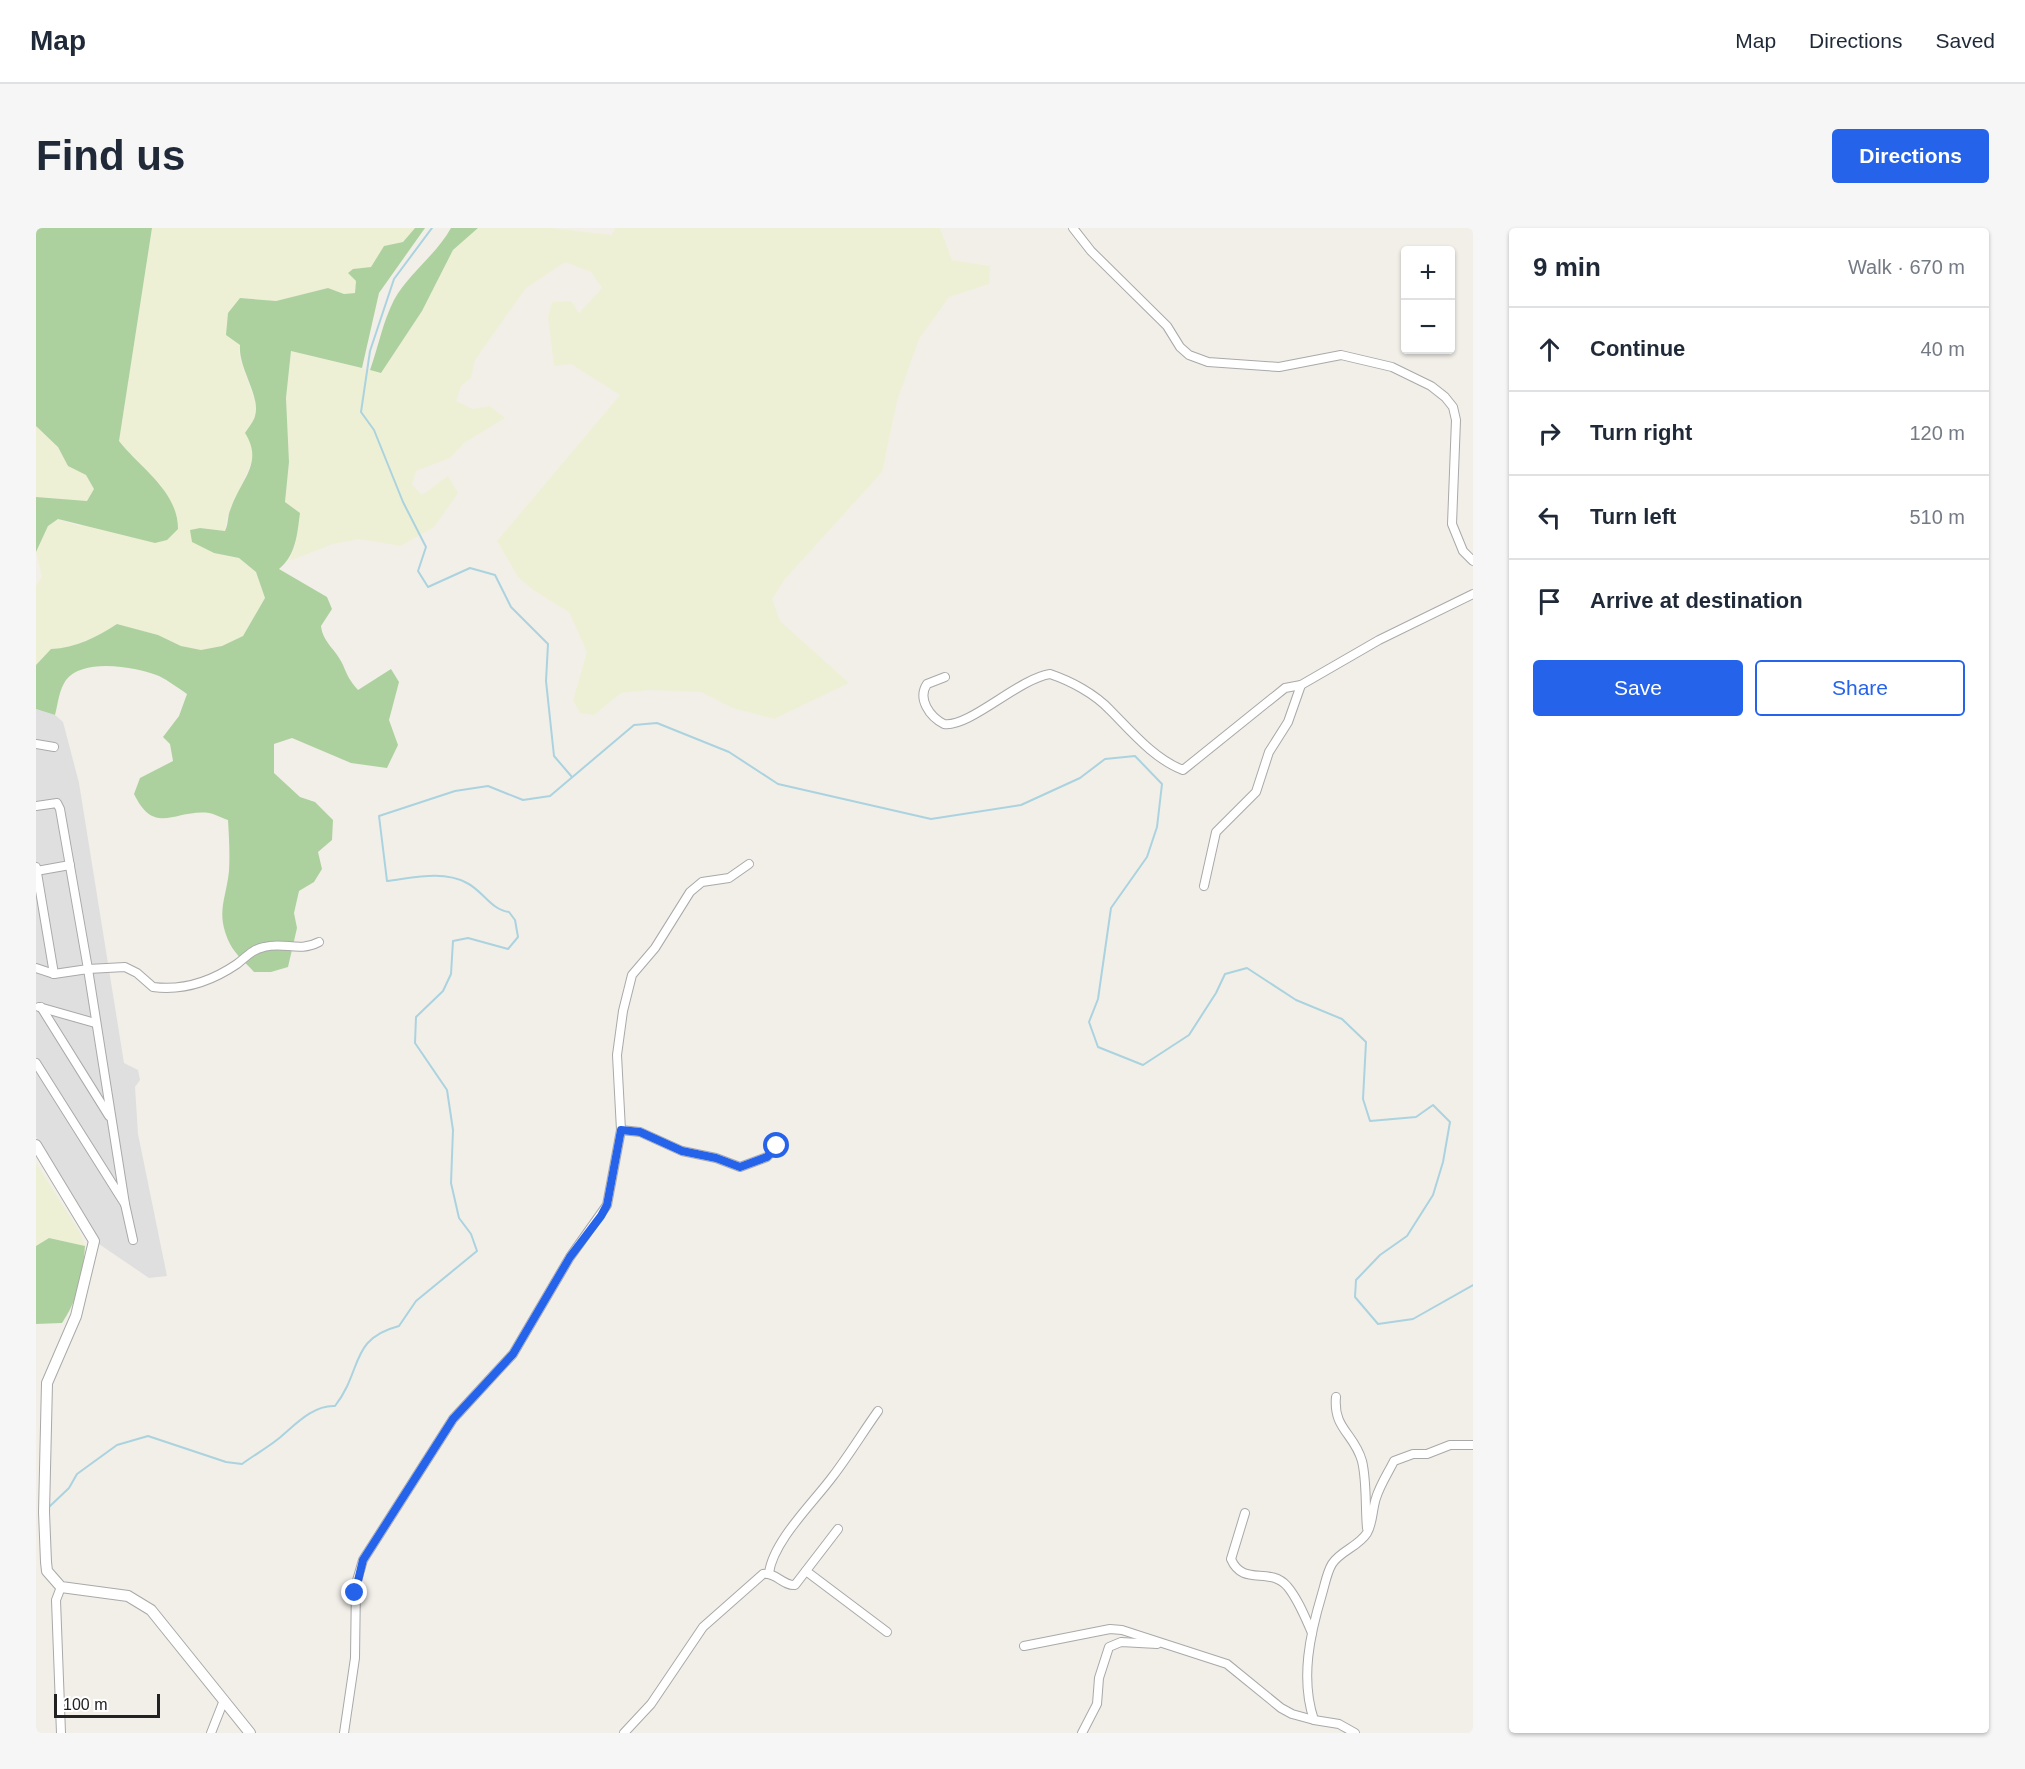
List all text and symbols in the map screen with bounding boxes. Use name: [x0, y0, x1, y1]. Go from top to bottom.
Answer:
text: Map: [30, 25, 86, 56]
text: Map: [1735, 29, 1776, 52]
text: Directions: [1809, 29, 1902, 52]
text: Saved: [1935, 29, 1995, 52]
button: Directions: [1832, 129, 1989, 183]
text: Find us: [36, 132, 185, 179]
map controls: [1401, 246, 1455, 354]
button: +: [1401, 246, 1455, 300]
text: 9 min: [1533, 252, 1601, 282]
text: Walk · 670 m: [1848, 256, 1965, 278]
button: −: [1401, 300, 1455, 354]
icon: ahead: [1533, 333, 1566, 366]
text: Continue: [1590, 336, 1685, 361]
text: 40 m: [1921, 338, 1965, 360]
icon: right: [1533, 417, 1566, 450]
text: Turn right: [1590, 420, 1692, 445]
text: 120 m: [1909, 422, 1965, 444]
icon: left: [1533, 501, 1566, 534]
text: Turn left: [1590, 504, 1676, 529]
text: 510 m: [1909, 506, 1965, 528]
icon: arrive: [1533, 585, 1566, 618]
text: Arrive at destination: [1590, 588, 1803, 613]
button: Save: [1533, 660, 1743, 716]
button: Share: [1755, 660, 1965, 716]
route start: [763, 1132, 789, 1158]
route end: [341, 1579, 367, 1605]
scale bar: [54, 1691, 160, 1718]
text: 100 m: [63, 1696, 107, 1713]

